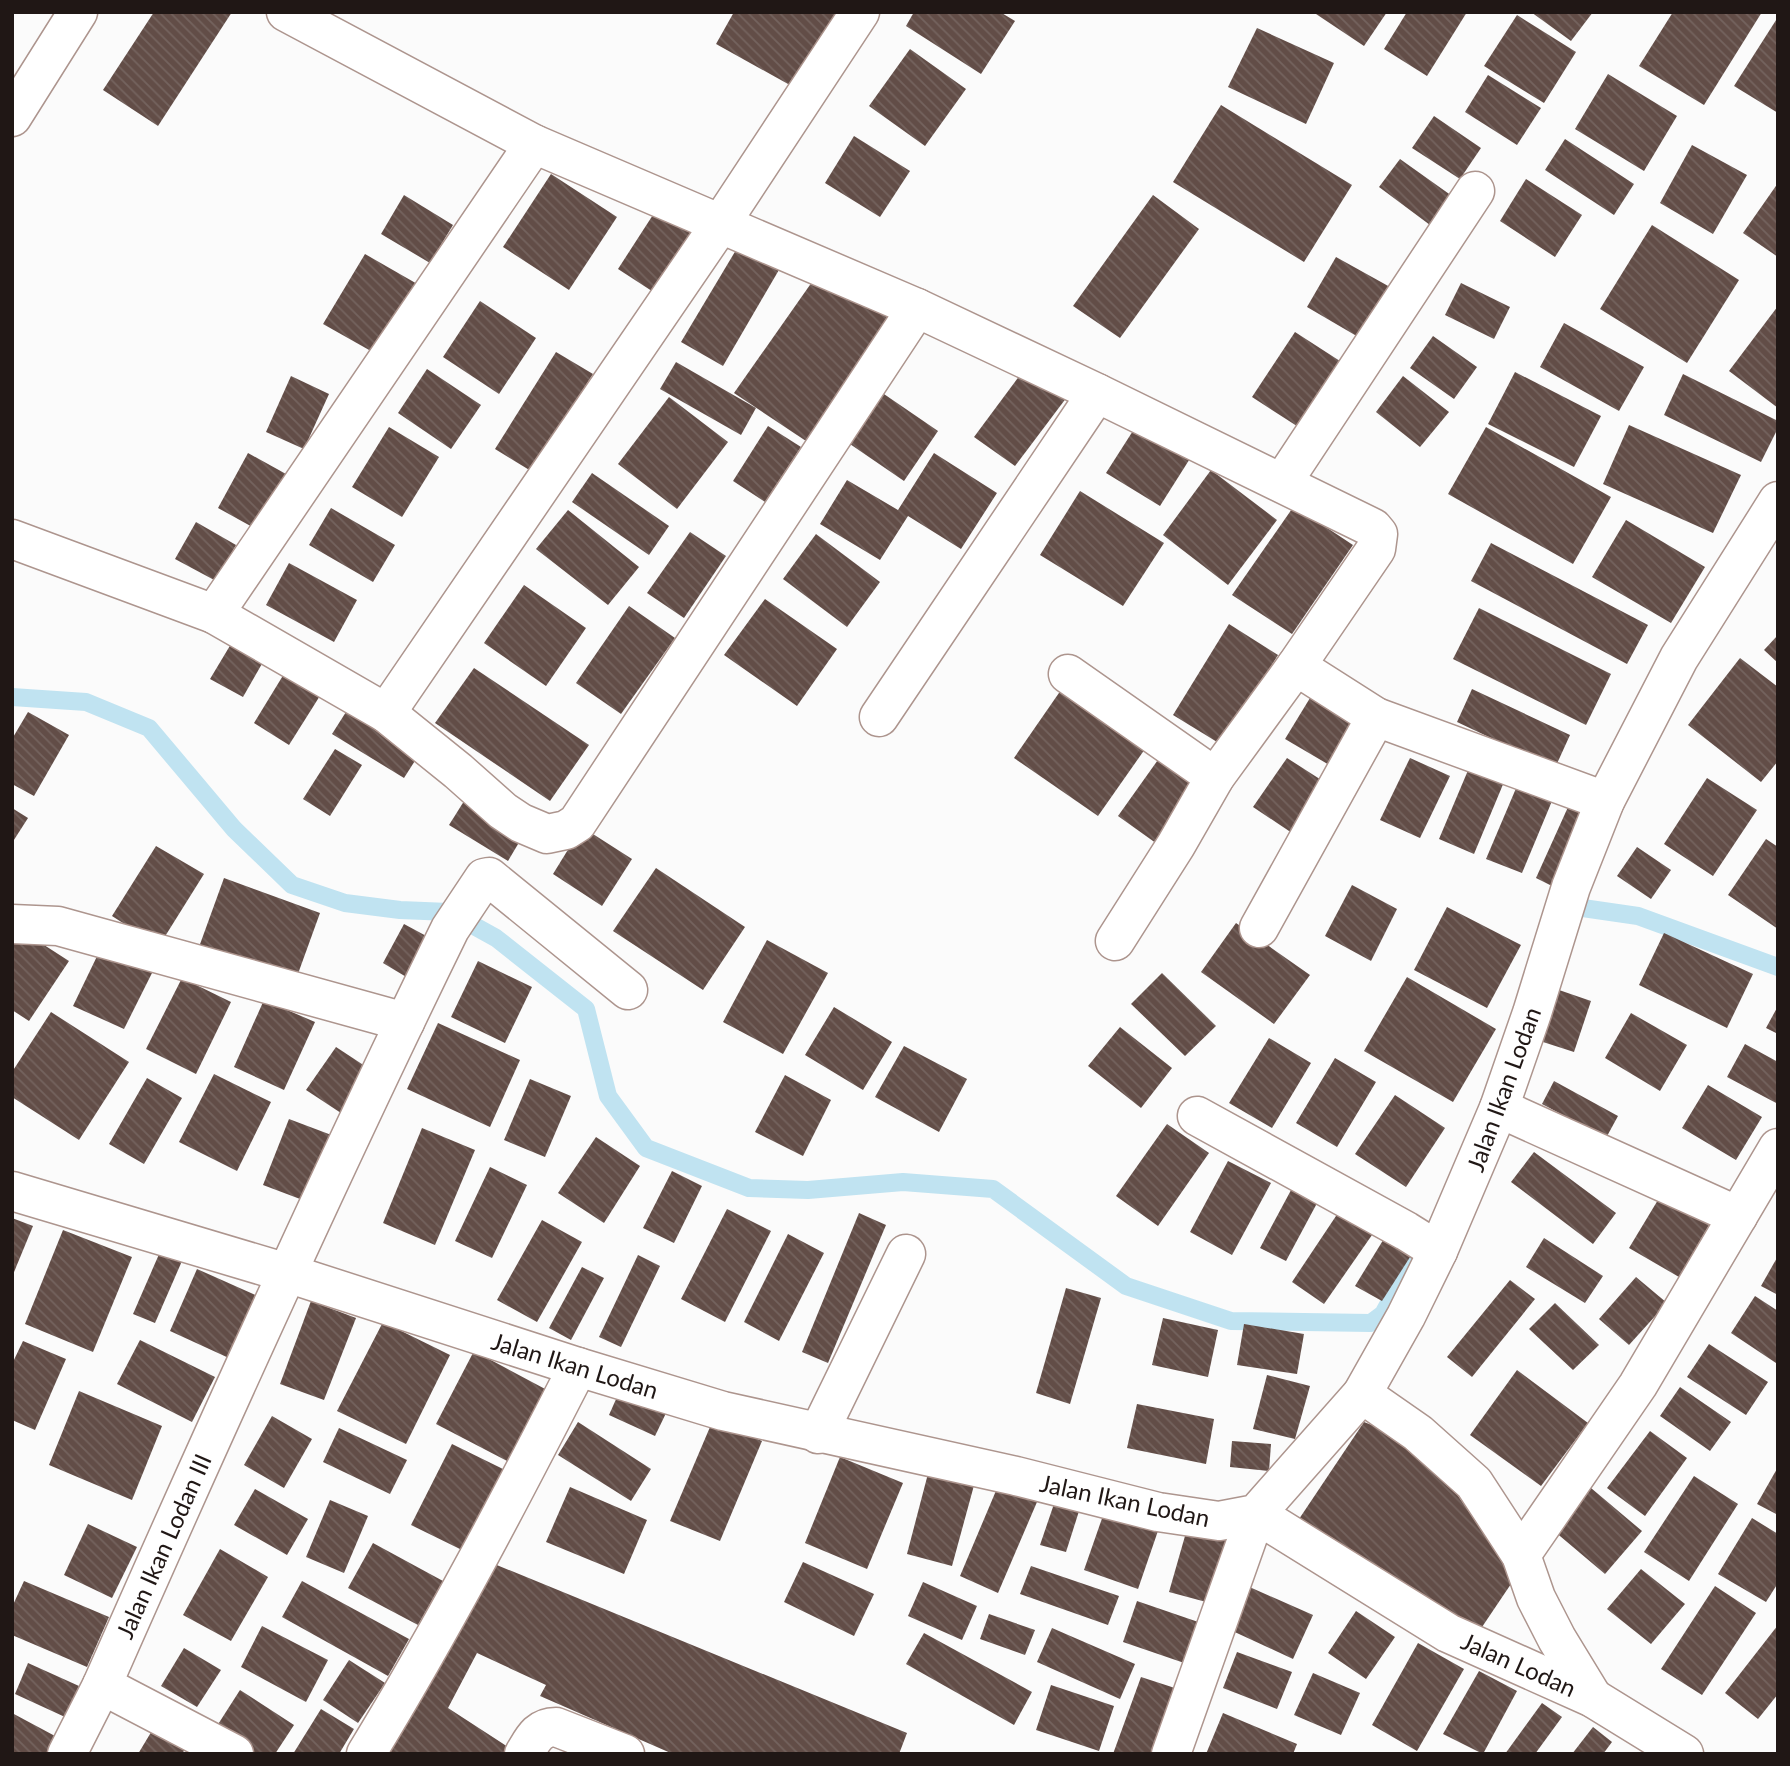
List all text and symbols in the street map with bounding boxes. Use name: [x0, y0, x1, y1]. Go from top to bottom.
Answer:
street label: Jalan Ikan Lodan: [1460, 1003, 1546, 1175]
street label: Jalan Ikan Lodan: [488, 1326, 662, 1404]
street label: Jalan Ikan Lodan III: [109, 1449, 217, 1643]
street label: Jalan Ikan Lodan: [1038, 1468, 1212, 1532]
street label: Jalan Lodan: [1457, 1626, 1581, 1702]

